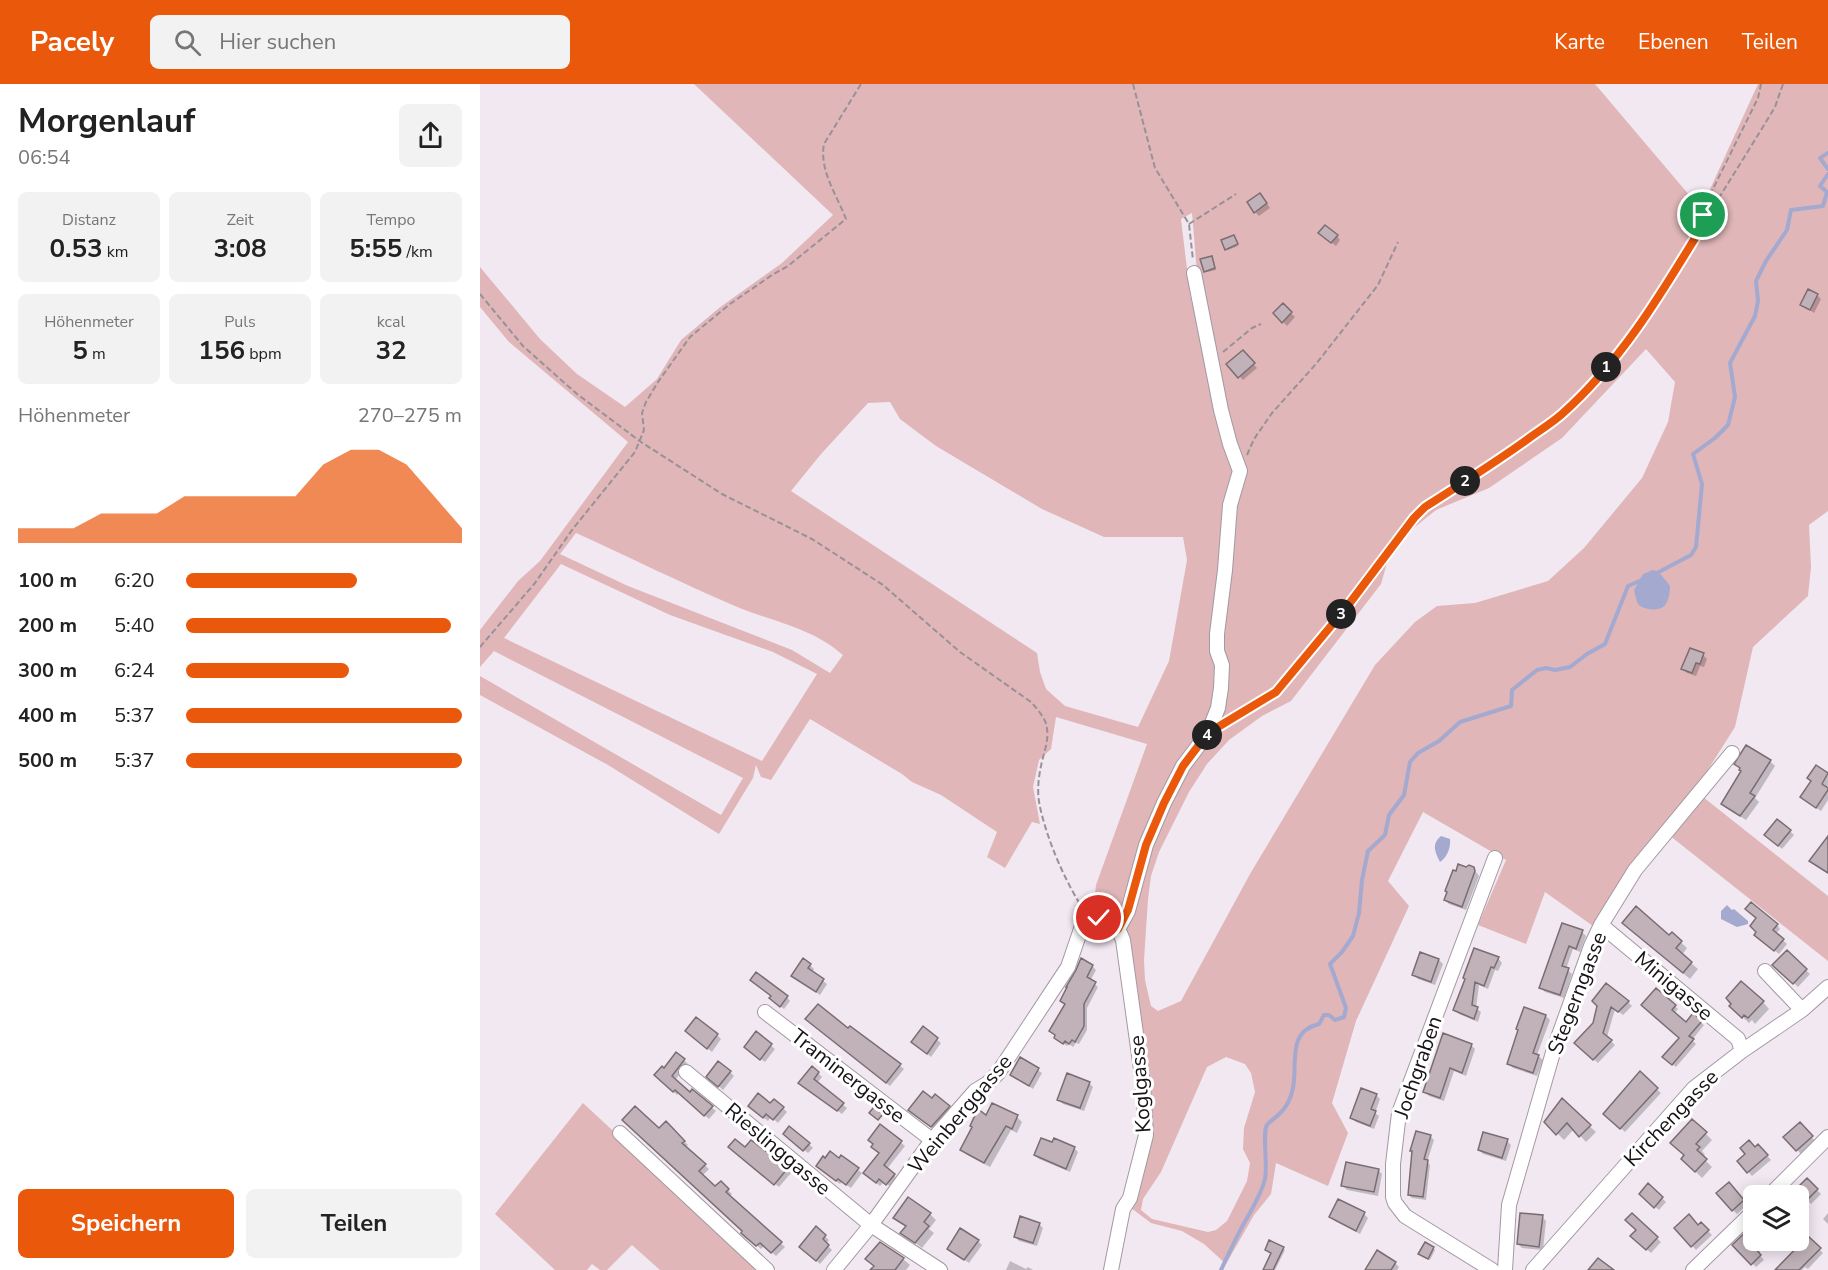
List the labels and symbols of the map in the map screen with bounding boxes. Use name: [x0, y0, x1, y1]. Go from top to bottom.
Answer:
pin: [1677, 189, 1728, 240]
pin: 1: [1591, 352, 1621, 382]
pin: 2: [1450, 466, 1480, 496]
pin: 3: [1326, 599, 1356, 629]
pin: 4: [1192, 720, 1222, 750]
pin: [1073, 892, 1124, 943]
street label: Stegerngasse: [1541, 928, 1613, 1058]
street label: Minigasse: [1629, 945, 1719, 1027]
street label: Jochgraben: [1387, 1012, 1449, 1123]
street label: Traminergasse: [785, 1023, 911, 1129]
street label: Koglgasse: [1123, 1034, 1157, 1134]
street label: Weinberggasse: [902, 1048, 1018, 1180]
street label: Kirchengasse: [1618, 1063, 1724, 1173]
street label: Rieslinggasse: [719, 1096, 837, 1202]

